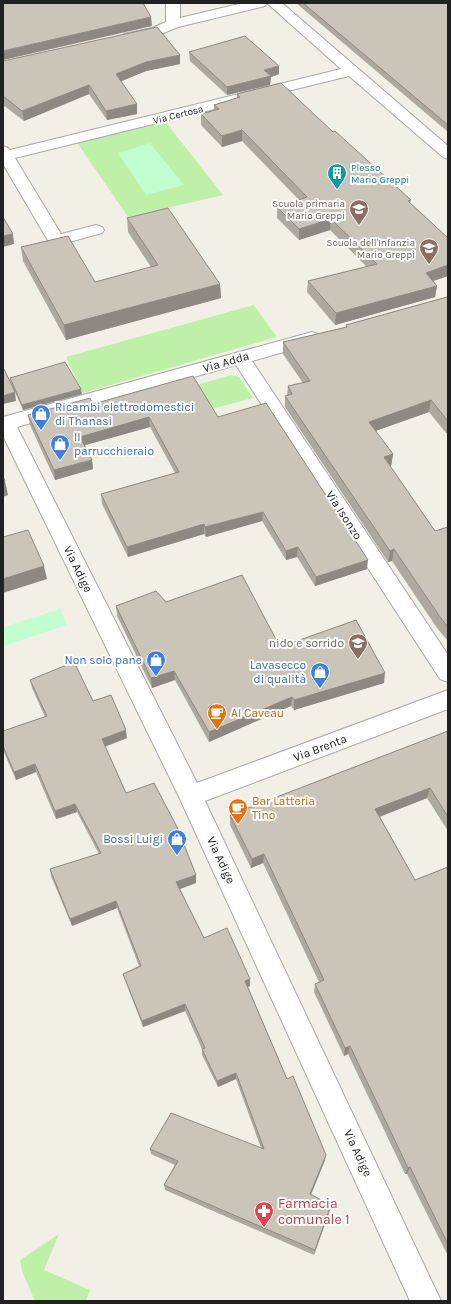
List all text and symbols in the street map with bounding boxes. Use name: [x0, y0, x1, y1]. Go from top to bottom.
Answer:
street label: Via Certosa: [152, 103, 205, 127]
building icon: Plesso Mario Greppi: [326, 162, 348, 190]
place label: Plesso Mario Greppi: [351, 162, 409, 186]
place label: Scuola primaria Mario Greppi: [272, 198, 345, 222]
school or university icon: Scuola primaria Mario Greppi: [348, 198, 370, 226]
place label: Scuola dell'Infanzia Mario Greppi: [327, 237, 415, 261]
school or university icon: Scuola dell'Infanzia Mario Greppi: [418, 237, 440, 265]
street label: Via Adda: [201, 349, 251, 375]
place label: Ricambi elettrodomestici di Thanasi: [55, 400, 194, 428]
shop icon: Ricambi elettrodomestici di Thanasi: [30, 403, 52, 431]
place label: Il parrucchieraio: [74, 430, 154, 458]
shop icon: Il parrucchieraio: [49, 433, 71, 461]
street label: Via Isonzo: [323, 488, 365, 542]
street label: Via Adige: [61, 543, 95, 595]
school or university icon: nido e sorrido: [347, 632, 369, 660]
place label: nido e sorrido: [269, 636, 344, 650]
shop icon: Non solo pane: [145, 649, 167, 677]
place label: Non solo pane: [64, 653, 142, 667]
place label: Lavasecco di qualità: [250, 658, 306, 686]
shop icon: Lavasecco di qualità: [309, 661, 331, 689]
cafe icon: Al Caveau: [206, 702, 228, 730]
place label: Al Caveau: [231, 706, 284, 720]
street label: Via Brenta: [291, 731, 349, 765]
place label: Bar Latteria Tino: [252, 794, 315, 822]
cafe icon: Bar Latteria Tino: [227, 797, 249, 825]
shop icon: Bossi Luigi: [166, 828, 188, 856]
place label: Bossi Luigi: [103, 832, 163, 846]
street label: Via Adige: [204, 834, 238, 886]
street label: Via Adige: [341, 1127, 375, 1179]
place label: Farmacia comunale 1: [278, 1195, 350, 1228]
pharmacy icon: Farmacia comunale 1: [253, 1200, 275, 1228]

